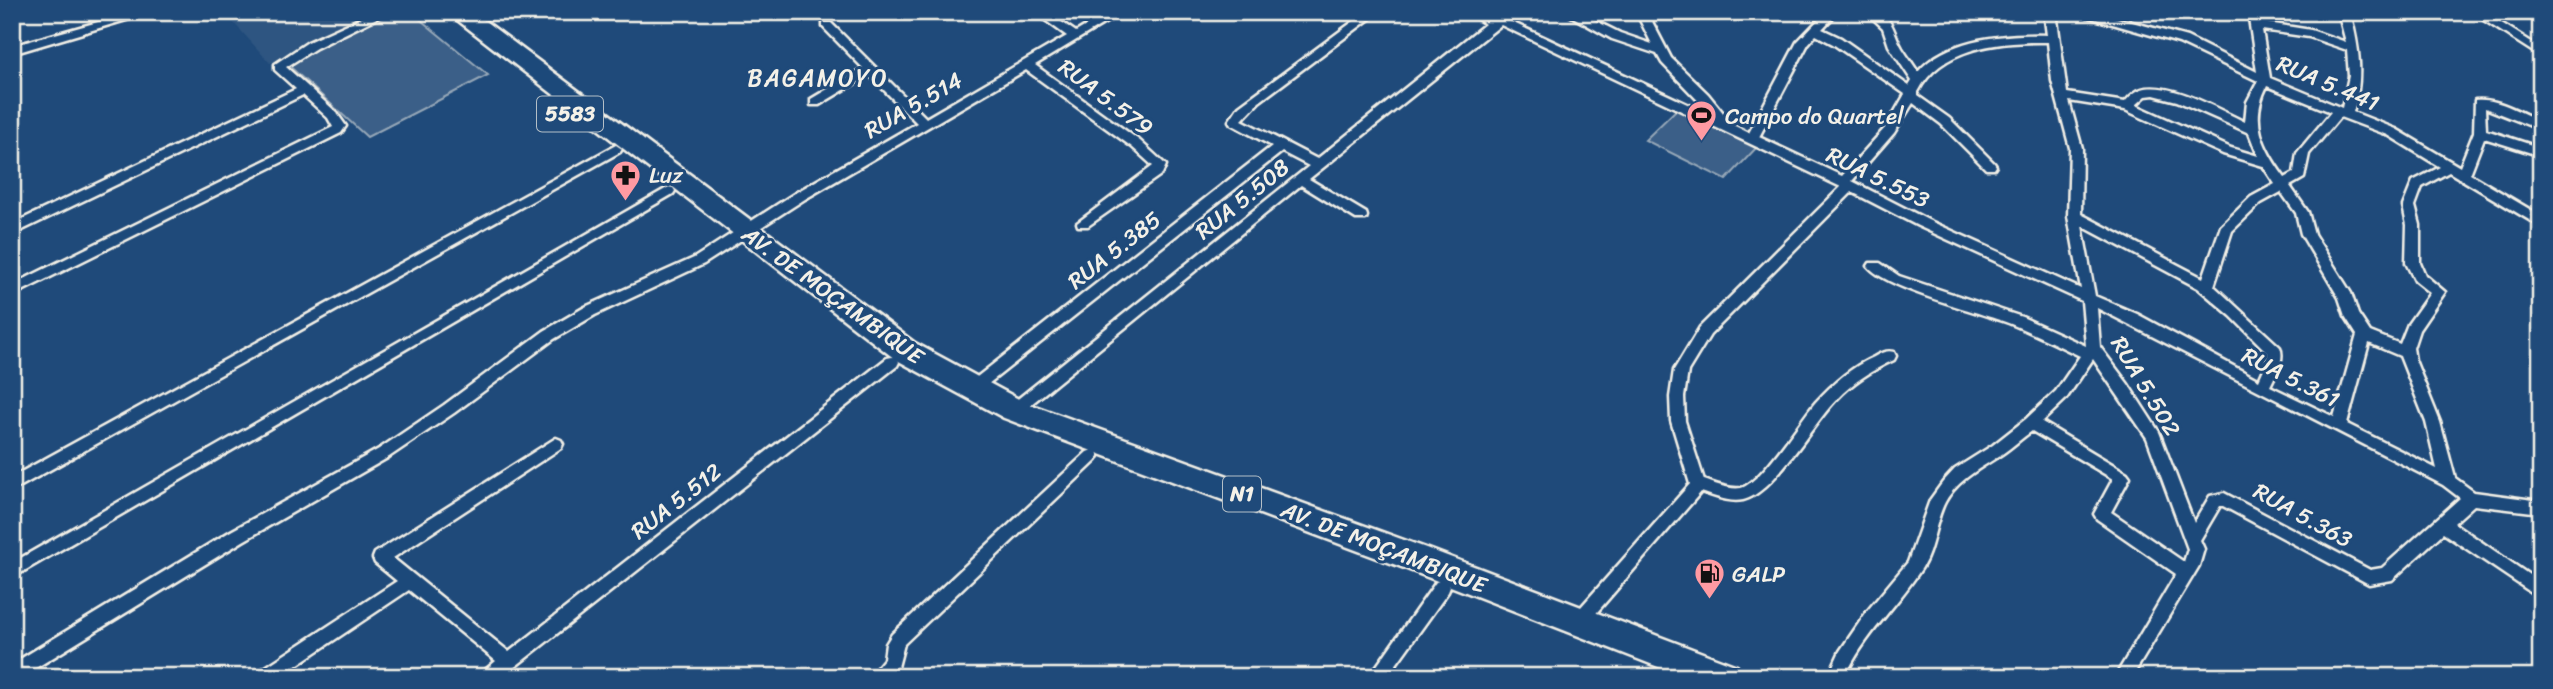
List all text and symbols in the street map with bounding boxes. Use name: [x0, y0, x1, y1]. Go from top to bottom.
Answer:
street label: RUA 5.441: [2270, 43, 2386, 124]
street label: RUA 5.579: [1049, 48, 1162, 147]
district label: BAGAMOYO: [747, 57, 889, 99]
street label: RUA 5.514: [856, 61, 970, 150]
road number: 5583: [537, 96, 603, 132]
place label: Campo do Quartel: [1725, 96, 1904, 137]
sports icon: Campo do Quartel: [1685, 99, 1719, 143]
street label: RUA 5.553: [1819, 135, 1937, 220]
street label: RUA 5.508: [1186, 148, 1299, 251]
place label: Luz: [649, 155, 684, 196]
pharmacy icon: Luz: [609, 158, 643, 202]
street label: RUA 5.385: [1058, 200, 1170, 301]
street label: AV. DE MOÇAMBIQUE: [732, 214, 934, 377]
street label: RUA 5.502: [2099, 328, 2192, 445]
street label: RUA 5.361: [2234, 335, 2347, 420]
street label: RUA 5.512: [621, 452, 731, 551]
street label: RUA 5.363: [2245, 471, 2360, 560]
road number: N1: [1223, 476, 1261, 512]
street label: AV. DE MOÇAMBIQUE: [1274, 489, 1494, 606]
place label: GALP: [1732, 554, 1786, 595]
fuel station icon: GALP: [1692, 557, 1726, 601]

